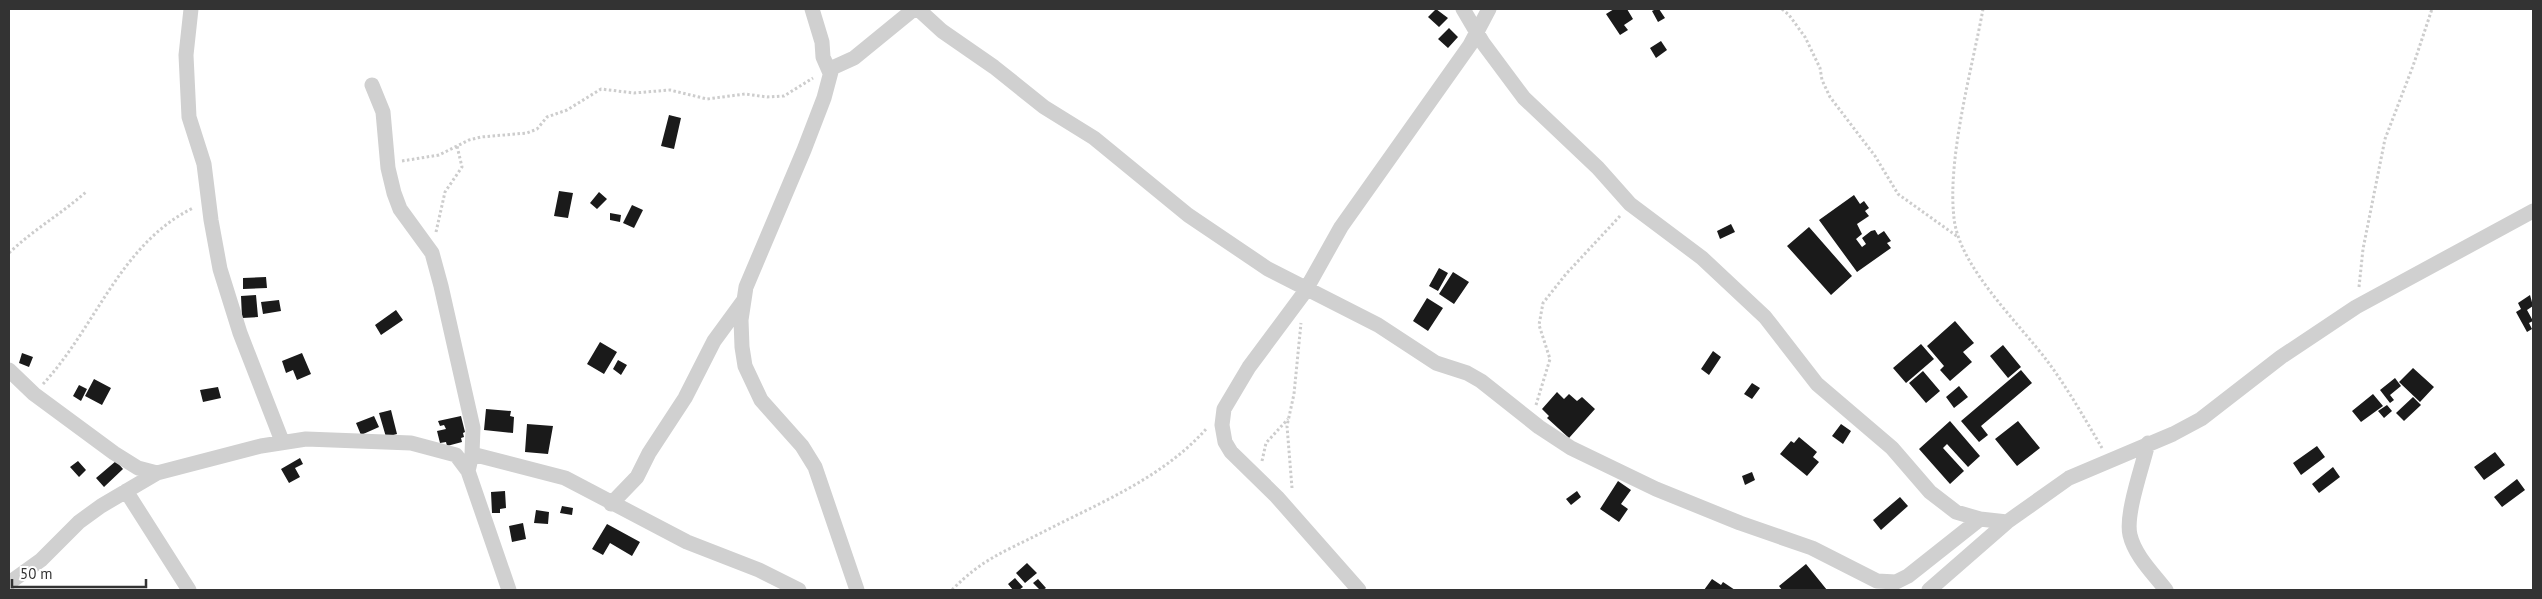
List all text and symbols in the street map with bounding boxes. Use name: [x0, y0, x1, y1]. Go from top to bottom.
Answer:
scale bar: [12, 556, 146, 588]
text: 50 m: [20, 564, 53, 583]

